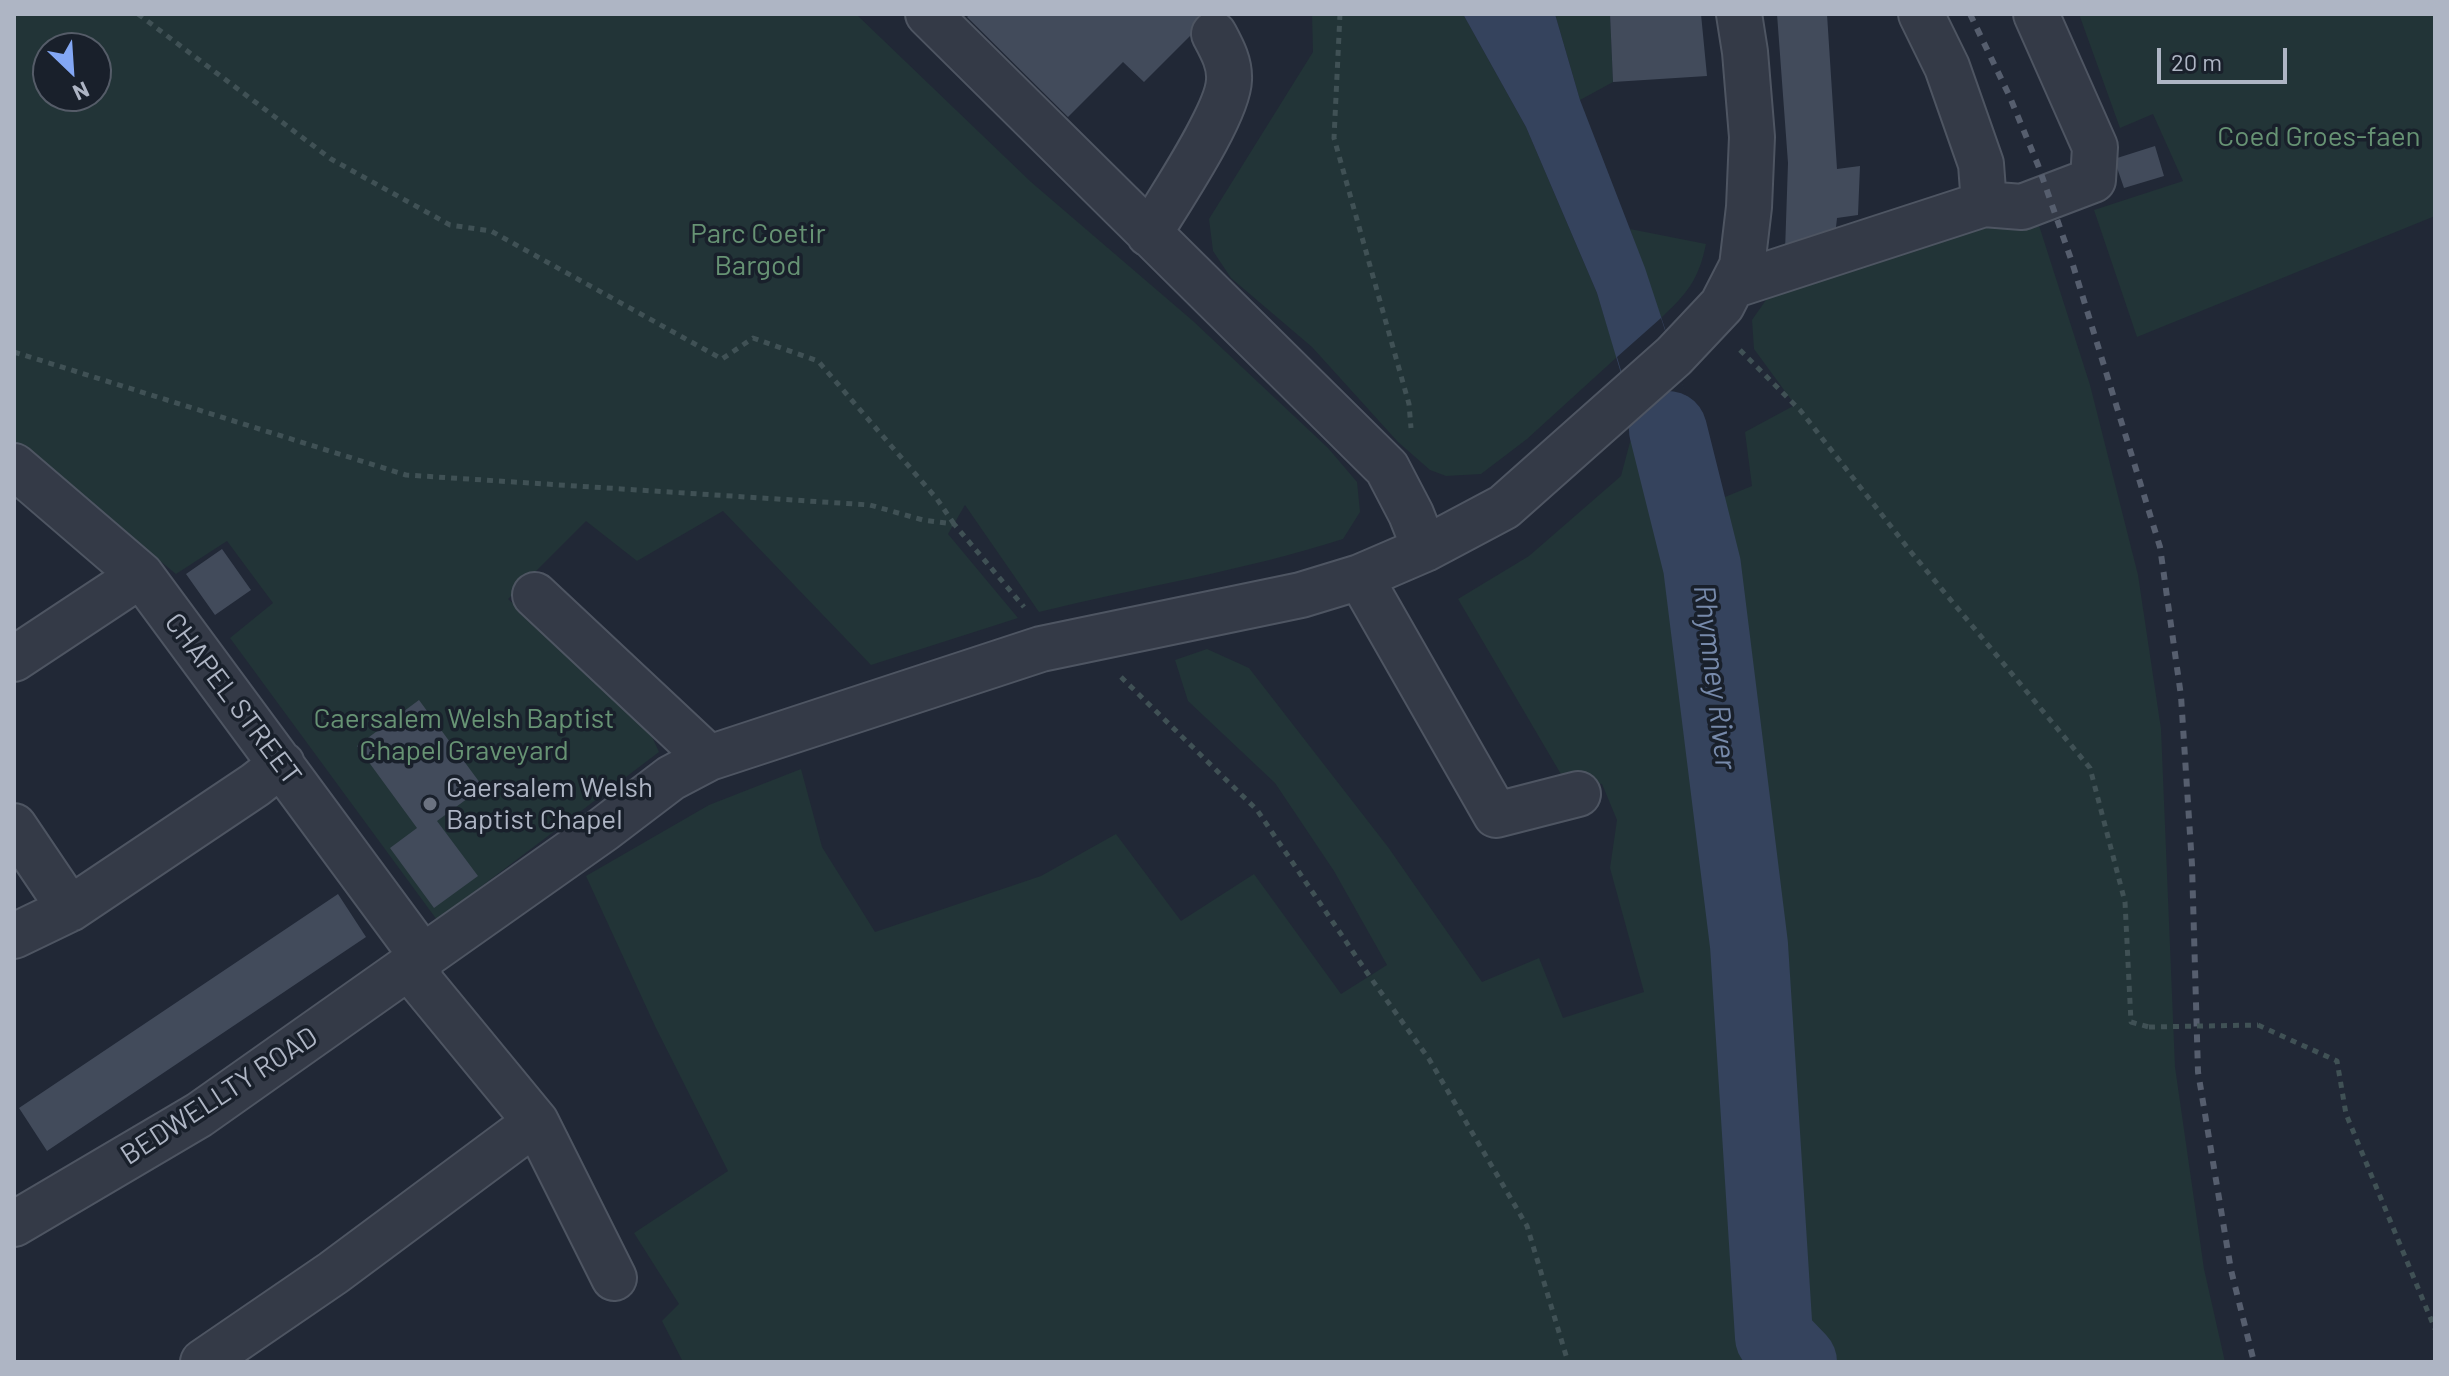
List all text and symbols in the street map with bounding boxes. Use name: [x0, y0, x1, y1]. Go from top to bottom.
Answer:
north arrow: [32, 32, 112, 112]
scale bar: [2161, 32, 2291, 82]
text: 20 m: [2171, 47, 2222, 76]
text: N: [69, 77, 93, 107]
park label: Coed Groes-faen: [2217, 120, 2421, 154]
park label: Parc Coetir Bargod: [690, 217, 826, 283]
water label: Rhymney River: [1686, 583, 1744, 771]
street label: CHAPEL STREET: [158, 607, 308, 791]
park label: Caersalem Welsh Baptist Chapel Graveyard: [314, 702, 614, 768]
place label: Caersalem Welsh Baptist Chapel: [446, 771, 653, 837]
marker: Caersalem Welsh Baptist Chapel: [421, 795, 439, 813]
street label: BEDWELLTY ROAD: [114, 1020, 324, 1172]

